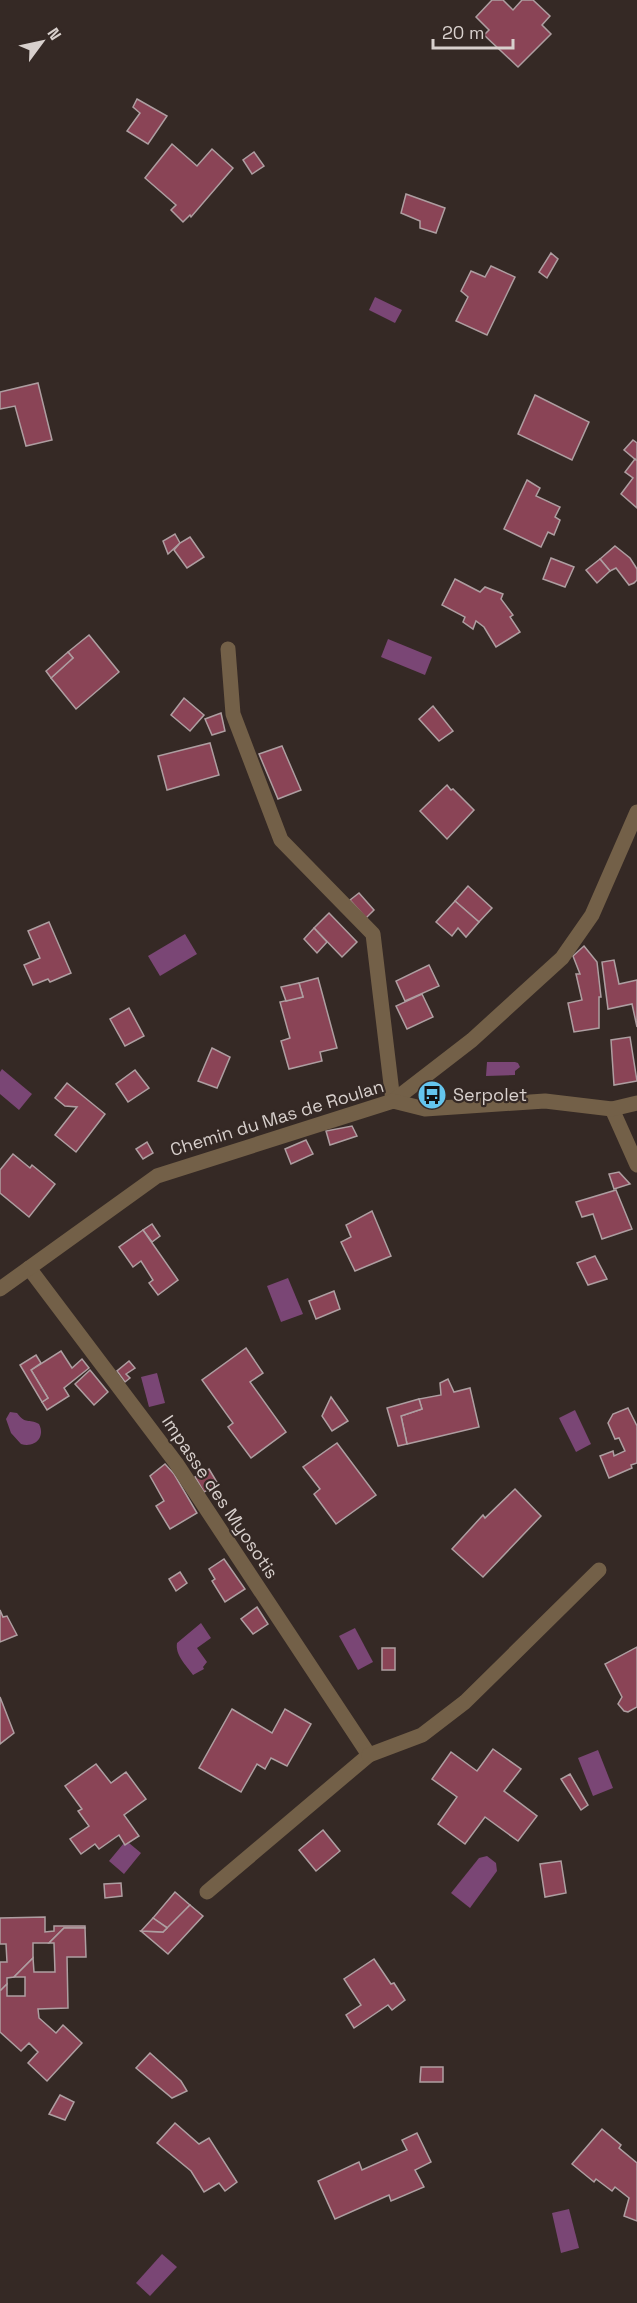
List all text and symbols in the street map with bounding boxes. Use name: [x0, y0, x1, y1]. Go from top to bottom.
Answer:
north arrow: [12, 12, 72, 72]
scale bar: [433, 12, 512, 50]
text: 20 m: [442, 21, 485, 44]
text: N: [42, 24, 66, 44]
street label: Chemin du Mas de Roulan: [167, 1074, 386, 1161]
bus stop icon: Serpolet: [416, 1079, 448, 1111]
place label: Serpolet: [453, 1083, 527, 1106]
street label: Impasse des Myosotis: [157, 1410, 284, 1583]

